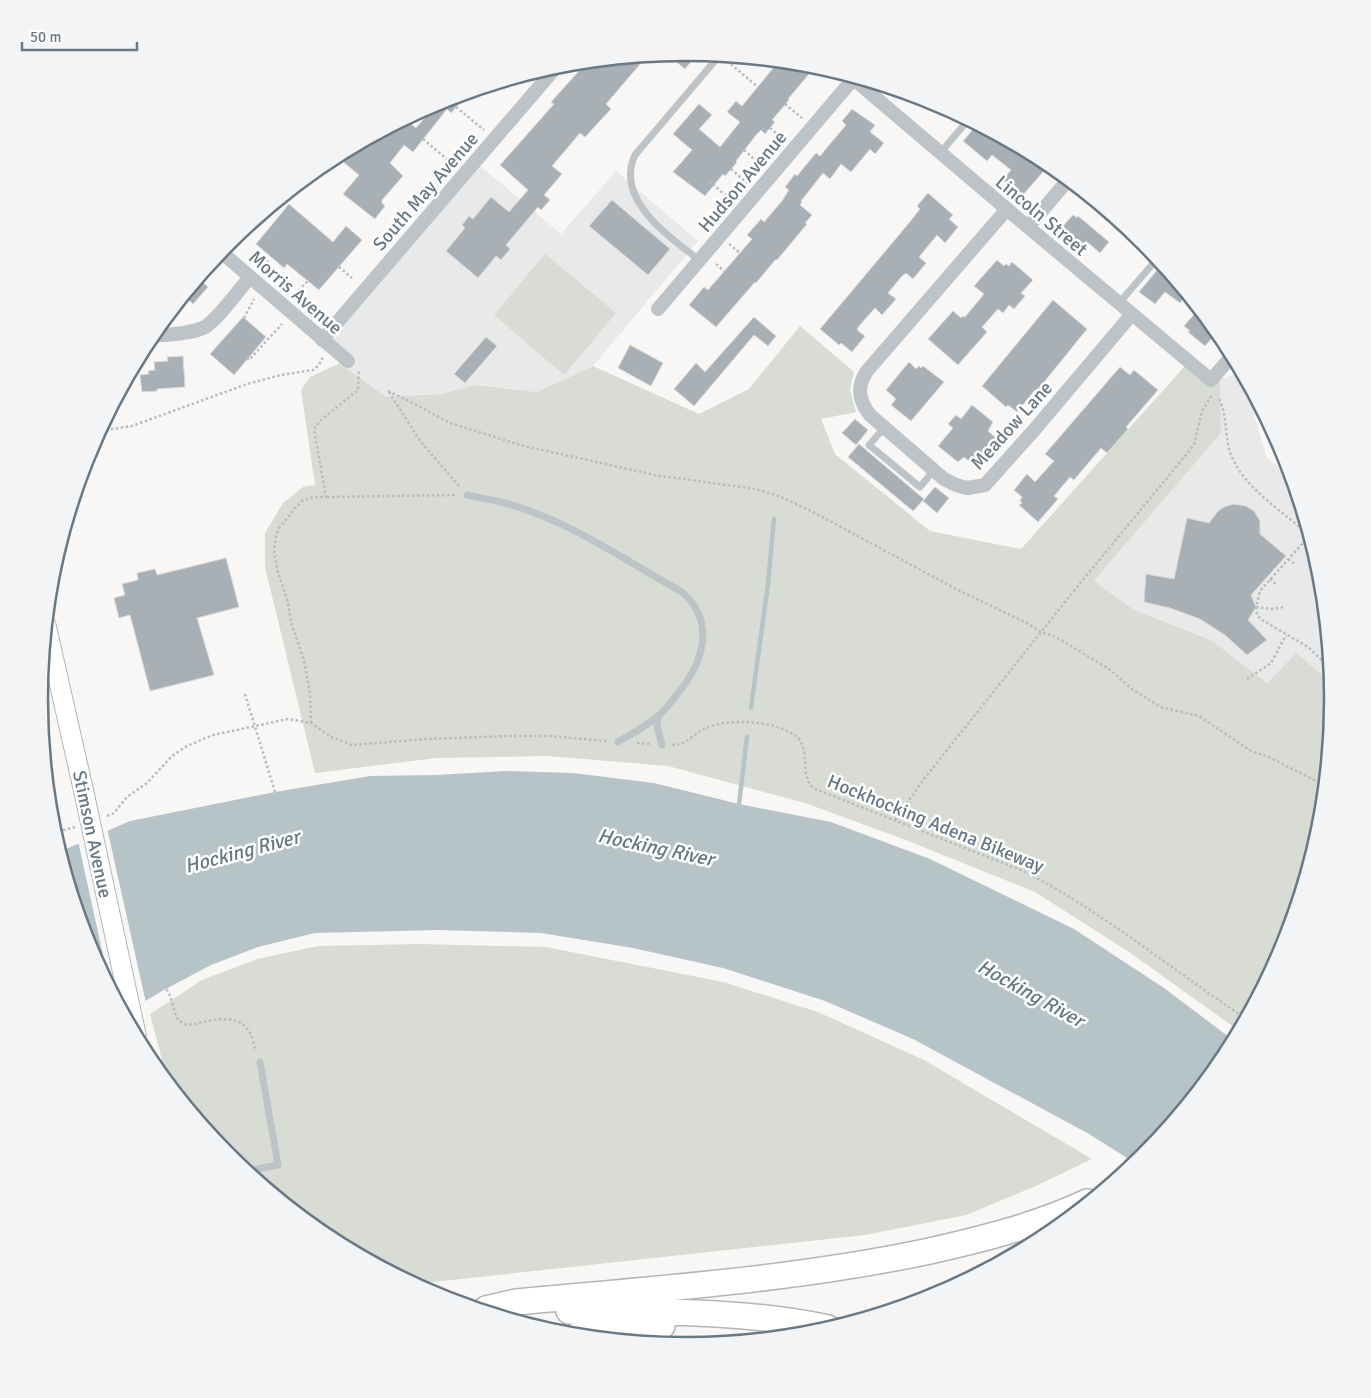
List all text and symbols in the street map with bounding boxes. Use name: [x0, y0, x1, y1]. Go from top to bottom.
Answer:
scale bar: [22, 20, 138, 52]
text: 50 m: [30, 28, 61, 46]
street label: Hudson Avenue: [693, 126, 792, 237]
street label: South May Avenue: [368, 127, 484, 256]
street label: Lincoln Street: [990, 170, 1093, 262]
street label: Morris Avenue: [243, 245, 347, 340]
street label: Meadow Lane: [966, 376, 1058, 475]
street label: Stimson Avenue: [67, 768, 117, 900]
street label: Hockhocking Adena Bikeway: [824, 769, 1048, 878]
water label: Hocking River: [182, 823, 305, 879]
water label: Hocking River: [596, 823, 719, 873]
water label: Hocking River: [973, 954, 1091, 1034]

